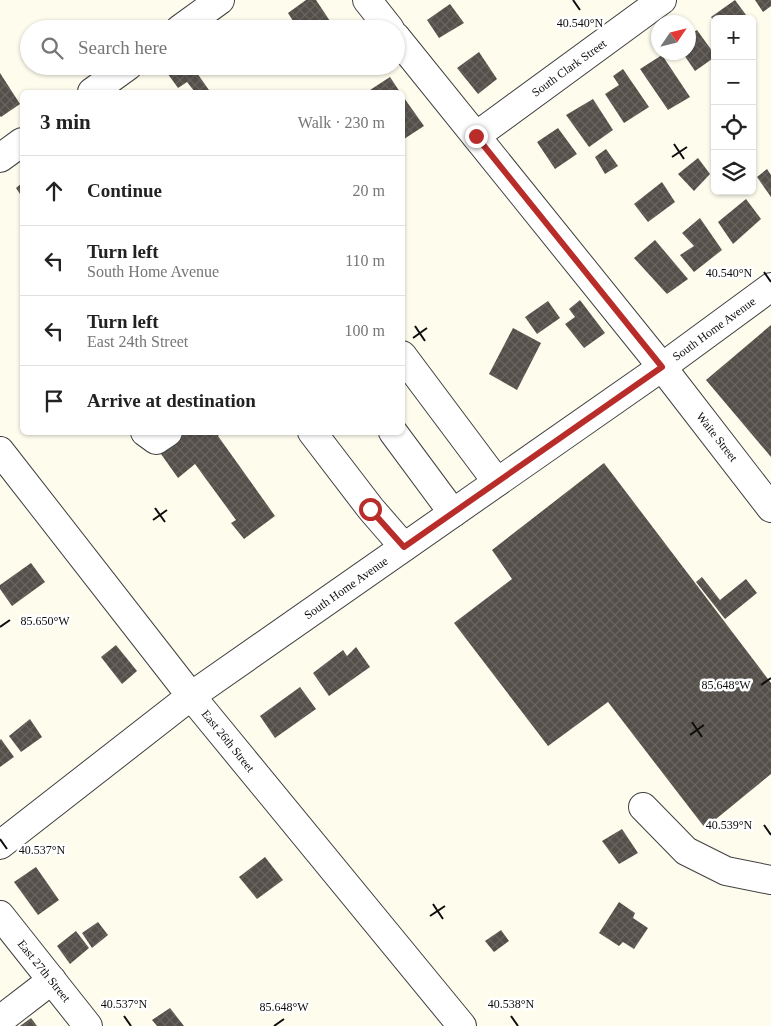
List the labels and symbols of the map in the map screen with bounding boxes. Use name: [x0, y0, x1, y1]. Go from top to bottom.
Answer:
north arrow: [651, 15, 696, 60]
text: 40.540°N: [557, 16, 604, 30]
street label: South Clark Street: [529, 36, 610, 100]
route end: [465, 125, 488, 148]
text: 40.540°N: [706, 266, 753, 280]
street label: South Home Avenue: [670, 294, 758, 364]
street label: Waite Street: [693, 410, 741, 465]
route start: [359, 498, 382, 521]
street label: South Home Avenue: [301, 554, 391, 622]
text: 85.650°W: [20, 614, 70, 628]
text: 85.648°W: [701, 678, 751, 692]
street label: East 26th Street: [199, 707, 258, 775]
text: 40.539°N: [706, 818, 753, 832]
text: 40.537°N: [19, 843, 66, 857]
street label: East 27th Street: [15, 937, 74, 1005]
text: 40.537°N: [101, 997, 148, 1011]
text: 40.538°N: [488, 997, 535, 1011]
text: 85.648°W: [259, 1000, 309, 1014]

